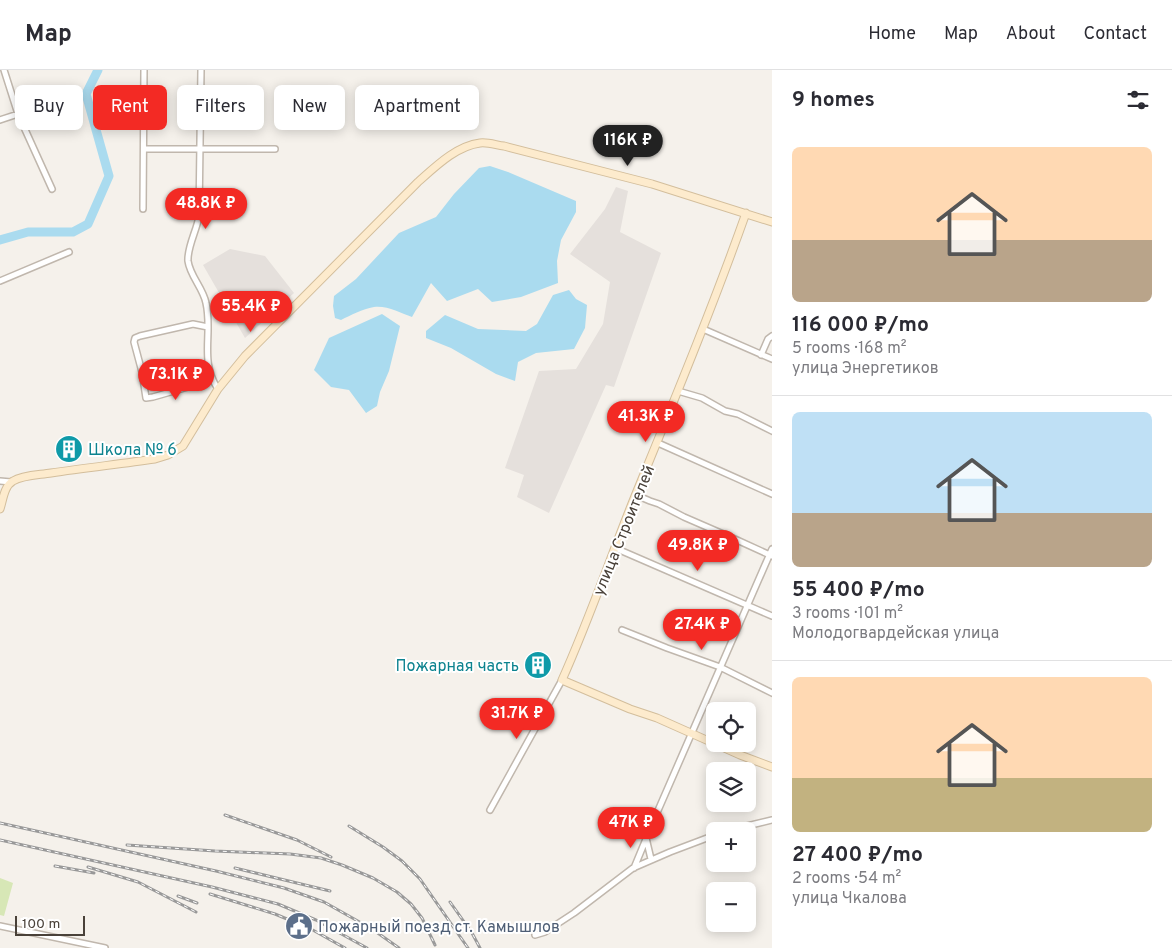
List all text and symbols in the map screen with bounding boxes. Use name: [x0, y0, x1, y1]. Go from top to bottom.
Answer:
text: Map: [25, 20, 72, 50]
text: Home: [868, 23, 916, 46]
text: Map: [944, 23, 978, 46]
text: About: [1006, 23, 1055, 46]
text: Contact: [1083, 23, 1147, 46]
chip: Buy: [15, 85, 83, 130]
chip: Rent: [93, 85, 167, 130]
chip: Filters: [177, 85, 264, 130]
chip: New: [274, 85, 345, 130]
chip: Apartment: [355, 85, 479, 130]
icon: filters: [1124, 86, 1152, 114]
text: 9 homes: [792, 87, 875, 114]
pin: 116K ₽: [587, 124, 669, 167]
text: 116K ₽: [604, 131, 652, 151]
icon: home: [927, 179, 1017, 269]
pin: 48.8K ₽: [160, 188, 252, 230]
text: 48.8K ₽: [176, 194, 236, 214]
pin: 55.4K ₽: [205, 290, 297, 333]
text: 55.4K ₽: [221, 297, 281, 317]
text: 116 000 ₽/mo: [792, 312, 929, 339]
text: 5 rooms · 168 m²: [792, 339, 907, 359]
pin: 73.1K ₽: [130, 358, 222, 401]
text: улица Энергетиков: [792, 359, 939, 379]
text: 73.1K ₽: [149, 365, 203, 385]
pin: 41.3K ₽: [600, 400, 692, 443]
text: 41.3K ₽: [618, 407, 674, 427]
building icon: Школа № 6: [54, 434, 84, 464]
place label: Школа № 6: [88, 441, 177, 461]
icon: home: [927, 445, 1017, 535]
street label: улица Строителей: [590, 463, 660, 599]
pin: 49.8K ₽: [652, 530, 744, 572]
text: 49.8K ₽: [668, 536, 728, 556]
text: 55 400 ₽/mo: [792, 577, 925, 604]
text: 3 rooms · 101 m²: [792, 604, 903, 624]
pin: 27.4K ₽: [656, 608, 748, 651]
text: 27.4K ₽: [674, 615, 730, 635]
text: Молодогвардейская улица: [792, 624, 999, 644]
building icon: Пожарная часть: [523, 650, 553, 680]
place label: Пожарная часть: [395, 657, 519, 677]
pin: 31.7K ₽: [471, 698, 563, 740]
map controls: [706, 702, 756, 932]
button: locate: [706, 702, 756, 752]
text: 31.7K ₽: [491, 704, 543, 724]
icon: home: [927, 710, 1017, 800]
button: layers: [706, 762, 756, 812]
pin: 47K ₽: [596, 806, 666, 849]
text: 47K ₽: [609, 813, 653, 833]
button: +: [706, 822, 756, 872]
text: 27 400 ₽/mo: [792, 842, 923, 869]
text: 2 rooms · 54 m²: [792, 869, 901, 889]
button: −: [706, 882, 756, 932]
text: улица Чкалова: [792, 889, 907, 909]
public building icon: Пожарный поезд ст. Камышлов: [284, 911, 314, 941]
scale bar: [15, 913, 85, 936]
text: 100 m: [22, 916, 60, 933]
place label: Пожарный поезд ст. Камышлов: [318, 918, 560, 938]

